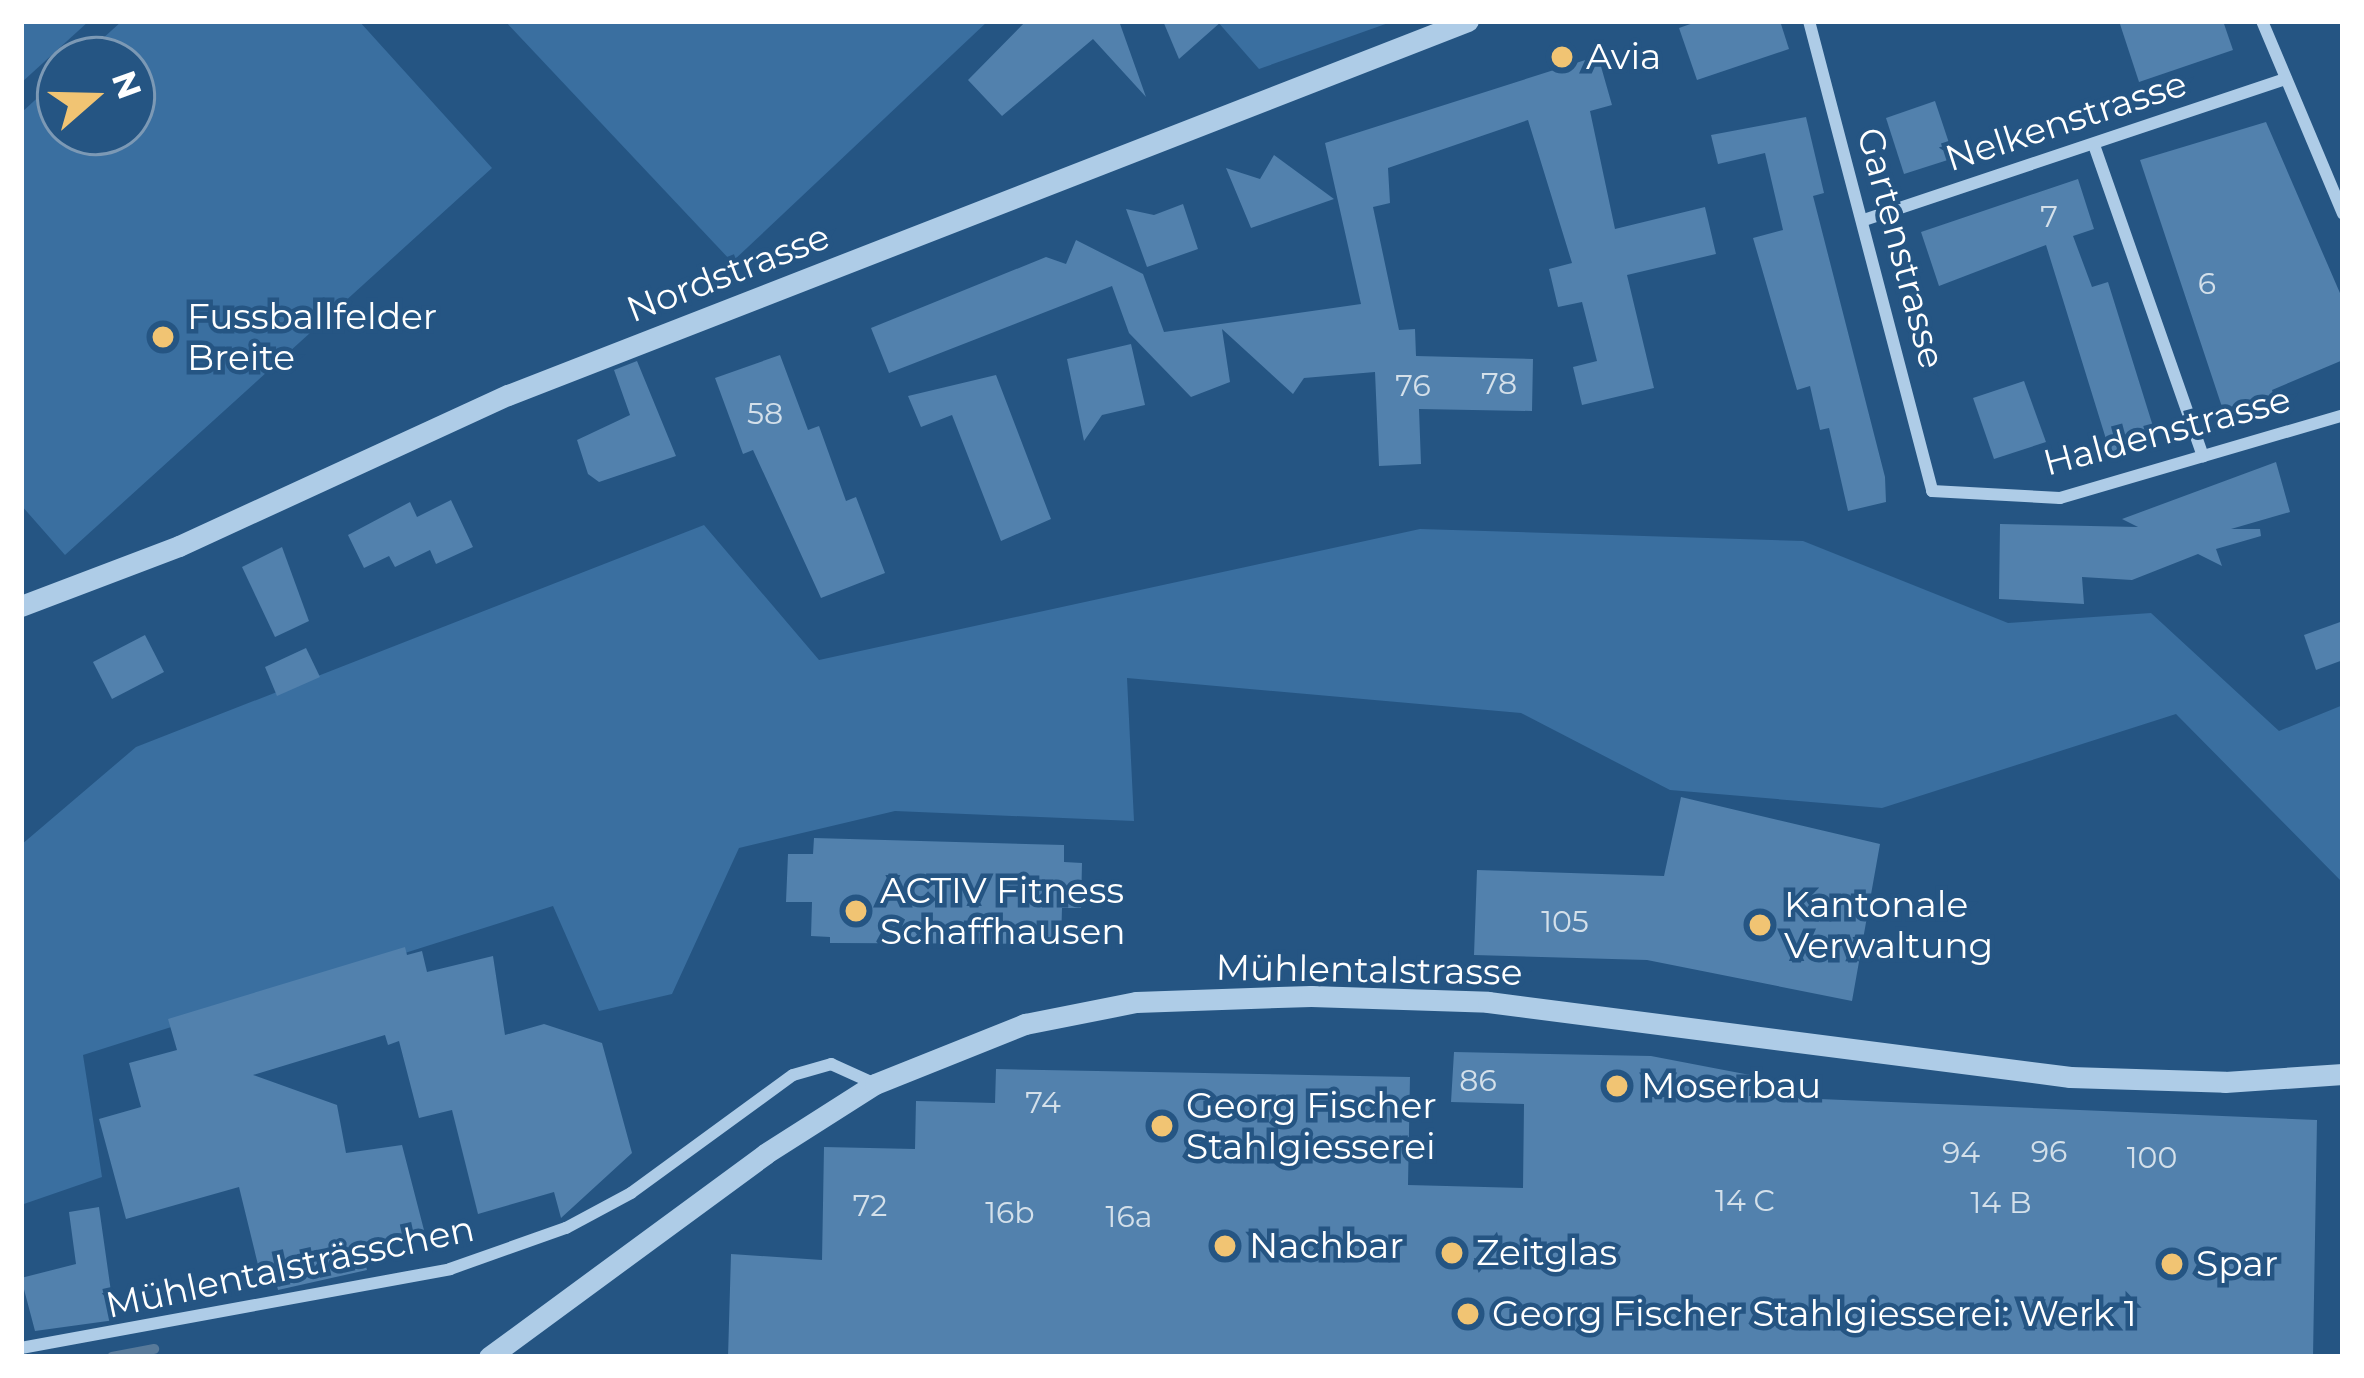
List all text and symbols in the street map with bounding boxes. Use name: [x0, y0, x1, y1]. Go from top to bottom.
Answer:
place label: Avia: [1586, 35, 1661, 79]
north arrow: [36, 36, 156, 156]
marker: Avia: [1549, 44, 1575, 70]
street label: Nelkenstrasse: [1940, 62, 2192, 180]
text: N: [104, 65, 150, 104]
street label: Gartenstrasse: [1848, 123, 1954, 373]
house number: 7: [2040, 199, 2058, 235]
street label: Nordstrasse: [621, 215, 835, 331]
house number: 6: [2198, 266, 2216, 302]
place label: Fussballfelder Breite: [187, 294, 437, 379]
marker: Fussballfelder Breite: [150, 324, 176, 350]
house number: 78: [1481, 366, 1517, 402]
house number: 76: [1395, 368, 1431, 404]
street label: Haldenstrasse: [2039, 377, 2295, 485]
house number: 58: [747, 396, 783, 432]
place label: ACTIV Fitness Schaffhausen: [880, 868, 1126, 953]
place label: Kantonale Verwaltung: [1784, 882, 1993, 967]
marker: ACTIV Fitness Schaffhausen: [843, 898, 869, 924]
house number: 105: [1541, 904, 1589, 940]
marker: Kantonale Verwaltung: [1747, 912, 1773, 938]
street label: Mühlentalstrasse: [1215, 946, 1523, 994]
house number: 86: [1459, 1063, 1497, 1099]
place label: Moserbau: [1641, 1064, 1821, 1108]
marker: Moserbau: [1604, 1073, 1630, 1099]
place label: Georg Fischer Stahlgiesserei: [1186, 1083, 1437, 1168]
house number: 74: [1025, 1085, 1061, 1121]
marker: Georg Fischer Stahlgiesserei: [1149, 1113, 1175, 1139]
house number: 96: [2031, 1134, 2067, 1170]
house number: 94: [1942, 1135, 1980, 1171]
house number: 100: [2127, 1140, 2177, 1176]
house number: 14 C: [1715, 1183, 1775, 1219]
house number: 14 B: [1970, 1185, 2032, 1221]
house number: 72: [853, 1188, 887, 1224]
house number: 16b: [985, 1195, 1035, 1231]
house number: 16a: [1106, 1199, 1152, 1235]
street label: Mühlentalsträsschen: [102, 1207, 478, 1327]
place label: Nachbar: [1249, 1224, 1404, 1268]
place label: Zeitglas: [1476, 1231, 1617, 1275]
marker: Nachbar: [1212, 1233, 1238, 1259]
marker: Zeitglas: [1439, 1240, 1465, 1266]
place label: Spar: [2196, 1242, 2278, 1286]
marker: Spar: [2159, 1251, 2185, 1277]
place label: Georg Fischer Stahlgiesserei: Werk 1: [1492, 1292, 2137, 1336]
marker: Georg Fischer Stahlgiesserei: Werk 1: [1455, 1301, 1481, 1327]

